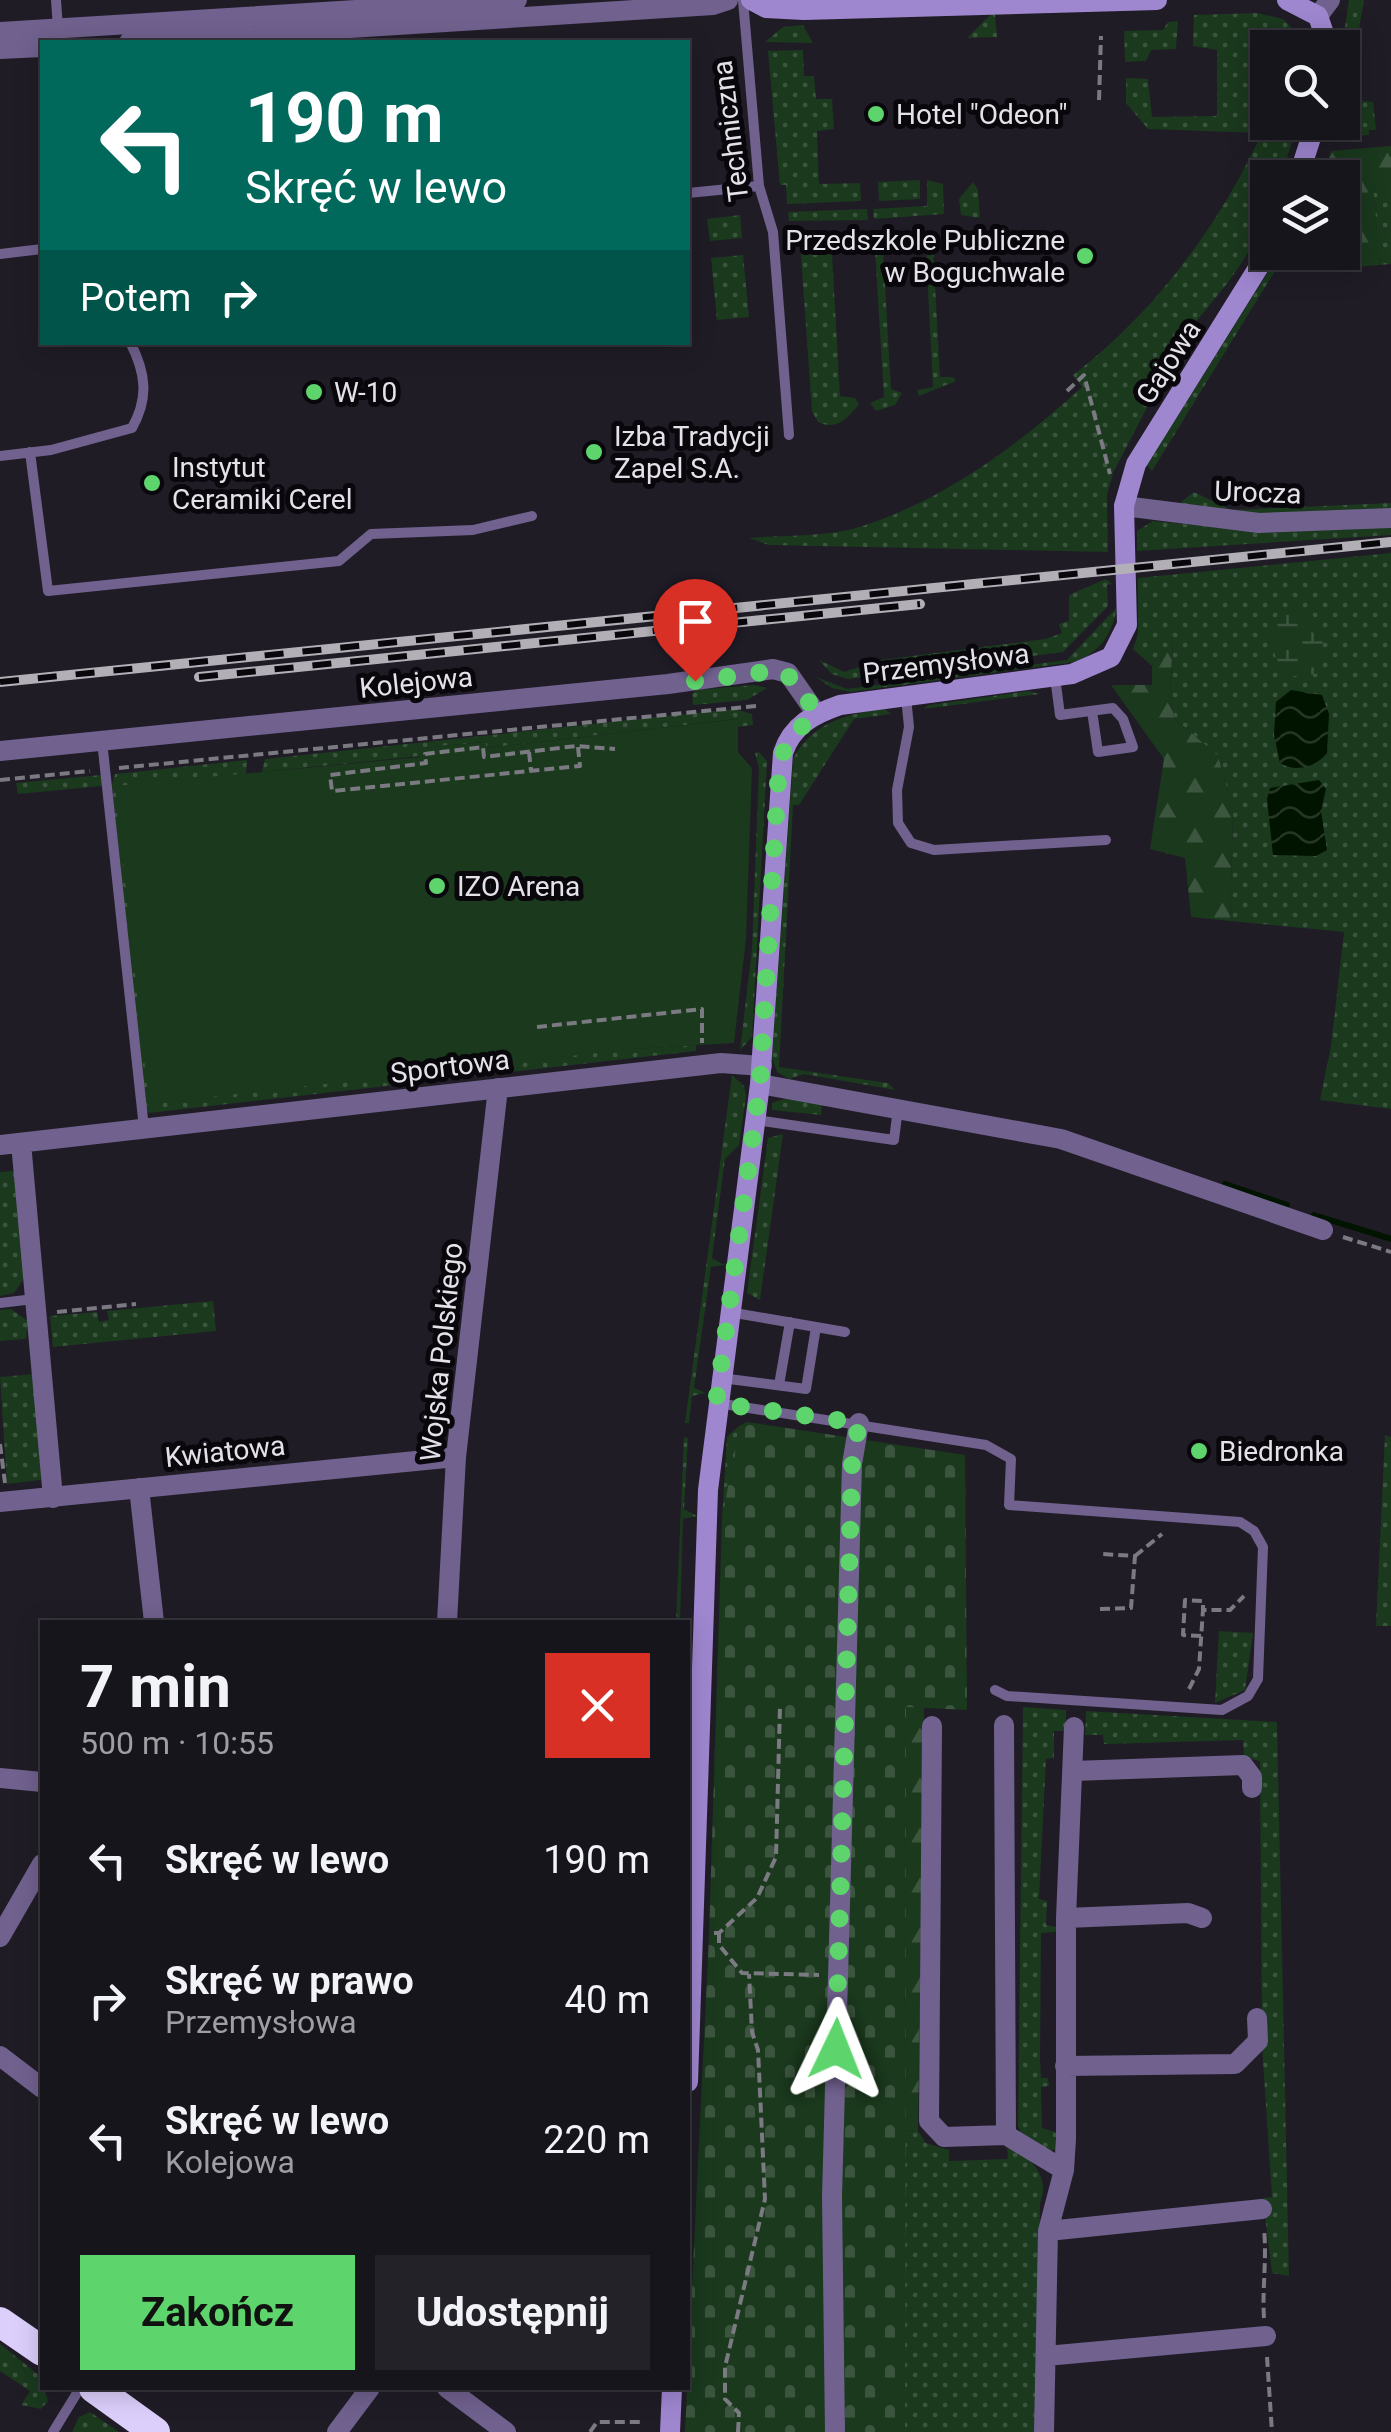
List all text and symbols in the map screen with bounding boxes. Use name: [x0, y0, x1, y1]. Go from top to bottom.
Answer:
map controls: [1250, 30, 1360, 270]
button: search: [1250, 30, 1360, 140]
street label: Techniczna: [705, 59, 756, 203]
text: 190 m: [245, 77, 444, 159]
icon: left: [80, 80, 210, 210]
place label: Hotel "Odeon": [896, 98, 1068, 131]
marker: Hotel "Odeon": [865, 103, 887, 125]
button: layers: [1250, 160, 1360, 270]
text: Skręć w lewo: [245, 161, 507, 214]
place label: Przedszkole Publiczne w Boguchwale: [785, 224, 1065, 289]
marker: Przedszkole Publiczne w Boguchwale: [1074, 245, 1096, 267]
icon: right: [211, 270, 266, 325]
text: Potem: [80, 276, 191, 320]
street label: Gajowa: [1129, 314, 1208, 410]
place label: W-10: [334, 376, 397, 409]
marker: W-10: [303, 381, 325, 403]
place label: Izba Tradycji Zapel S.A.: [614, 420, 770, 485]
marker: Izba Tradycji Zapel S.A.: [583, 441, 605, 463]
place label: Instytut Ceramiki Cerel: [172, 451, 353, 516]
marker: Instytut Ceramiki Cerel: [141, 472, 163, 494]
street label: Urocza: [1214, 474, 1302, 511]
pin: [653, 579, 738, 682]
icon: arrive: [668, 594, 723, 649]
street label: Przemysłowa: [861, 637, 1031, 690]
street label: Kolejowa: [358, 660, 474, 705]
place label: IZO Arena: [457, 870, 580, 903]
marker: IZO Arena: [426, 875, 448, 897]
street label: Sportowa: [389, 1043, 511, 1090]
street label: Wojska Polskiego: [414, 1241, 469, 1463]
street label: Kwiatowa: [163, 1429, 287, 1474]
place label: Biedronka: [1219, 1435, 1344, 1468]
marker: Biedronka: [1188, 1440, 1210, 1462]
text: 7 min: [80, 1651, 231, 1722]
button: close: [545, 1653, 650, 1758]
text: 500 m · 10:55: [80, 1724, 274, 1762]
icon: left: [80, 1833, 135, 1888]
text: Skręć w lewo: [165, 1838, 389, 1882]
text: 190 m: [543, 1838, 650, 1882]
text: Skręć w prawo: [165, 1959, 414, 2003]
icon: right: [80, 1973, 135, 2028]
text: 40 m: [565, 1978, 650, 2022]
position arrow: [784, 1997, 888, 2101]
text: Przemysłowa: [165, 2003, 357, 2041]
text: Skręć w lewo: [165, 2099, 389, 2143]
icon: left: [80, 2113, 135, 2168]
text: 220 m: [543, 2118, 650, 2162]
text: Kolejowa: [165, 2143, 295, 2181]
button: Zakończ: [80, 2255, 355, 2370]
button: Udostępnij: [375, 2255, 650, 2370]

